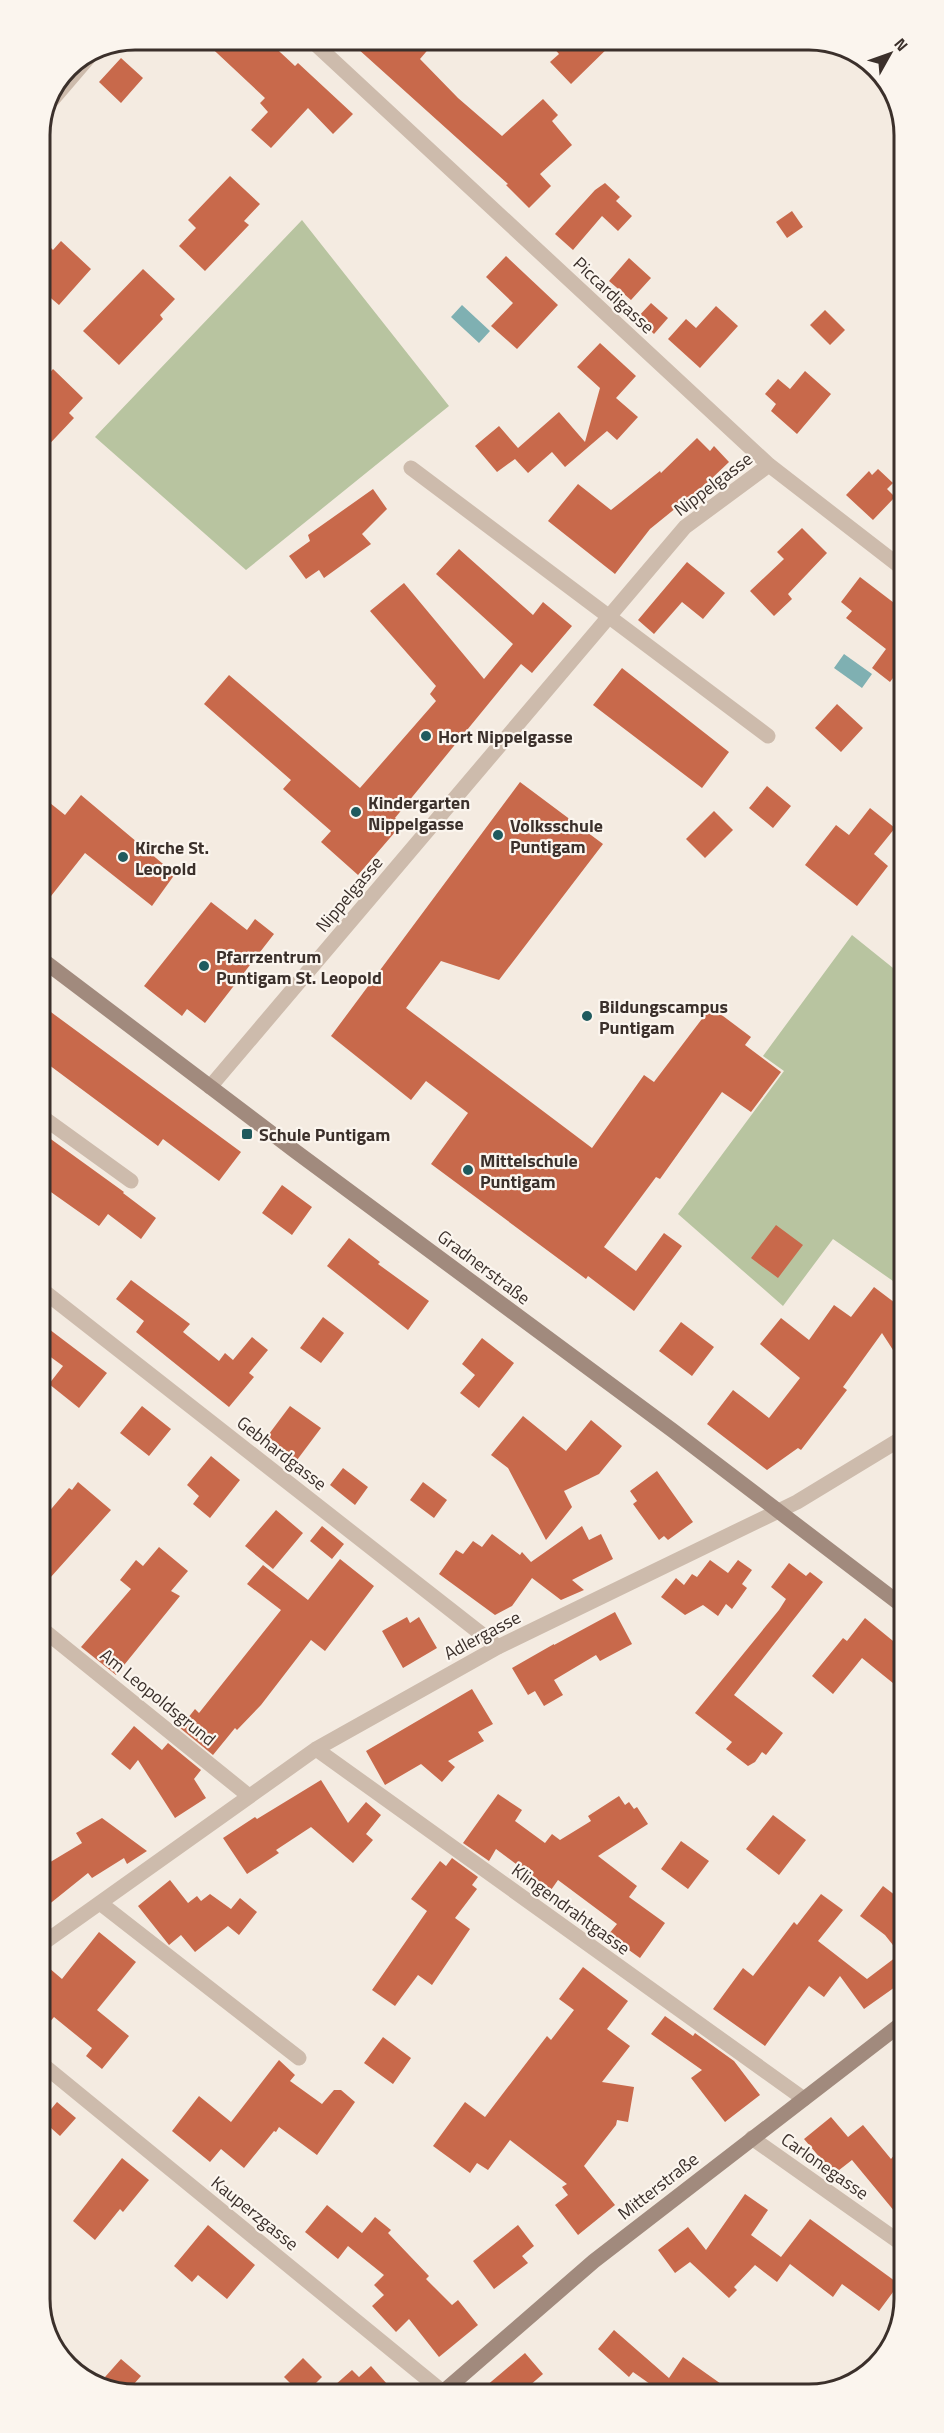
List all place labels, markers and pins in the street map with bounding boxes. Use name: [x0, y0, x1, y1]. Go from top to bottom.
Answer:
place label: Hort Nippelgasse: [438, 723, 573, 750]
marker: Hort Nippelgasse: [419, 729, 433, 743]
place label: Kindergarten Nippelgasse: [368, 789, 470, 837]
marker: Kindergarten Nippelgasse: [349, 805, 363, 819]
place label: Volksschule Puntigam: [510, 812, 603, 860]
marker: Volksschule Puntigam: [491, 828, 505, 842]
place label: Kirche St. Leopold: [135, 834, 209, 882]
marker: Kirche St. Leopold: [116, 850, 130, 864]
place label: Pfarrzentrum Puntigam St. Leopold: [216, 943, 382, 991]
marker: Pfarrzentrum Puntigam St. Leopold: [197, 959, 211, 973]
place label: Bildungscampus Puntigam: [599, 993, 728, 1041]
marker: Bildungscampus Puntigam: [580, 1009, 594, 1023]
place label: Schule Puntigam: [259, 1121, 390, 1148]
marker: Schule Puntigam: [240, 1127, 254, 1141]
place label: Mittelschule Puntigam: [480, 1147, 578, 1195]
marker: Mittelschule Puntigam: [461, 1163, 475, 1177]

